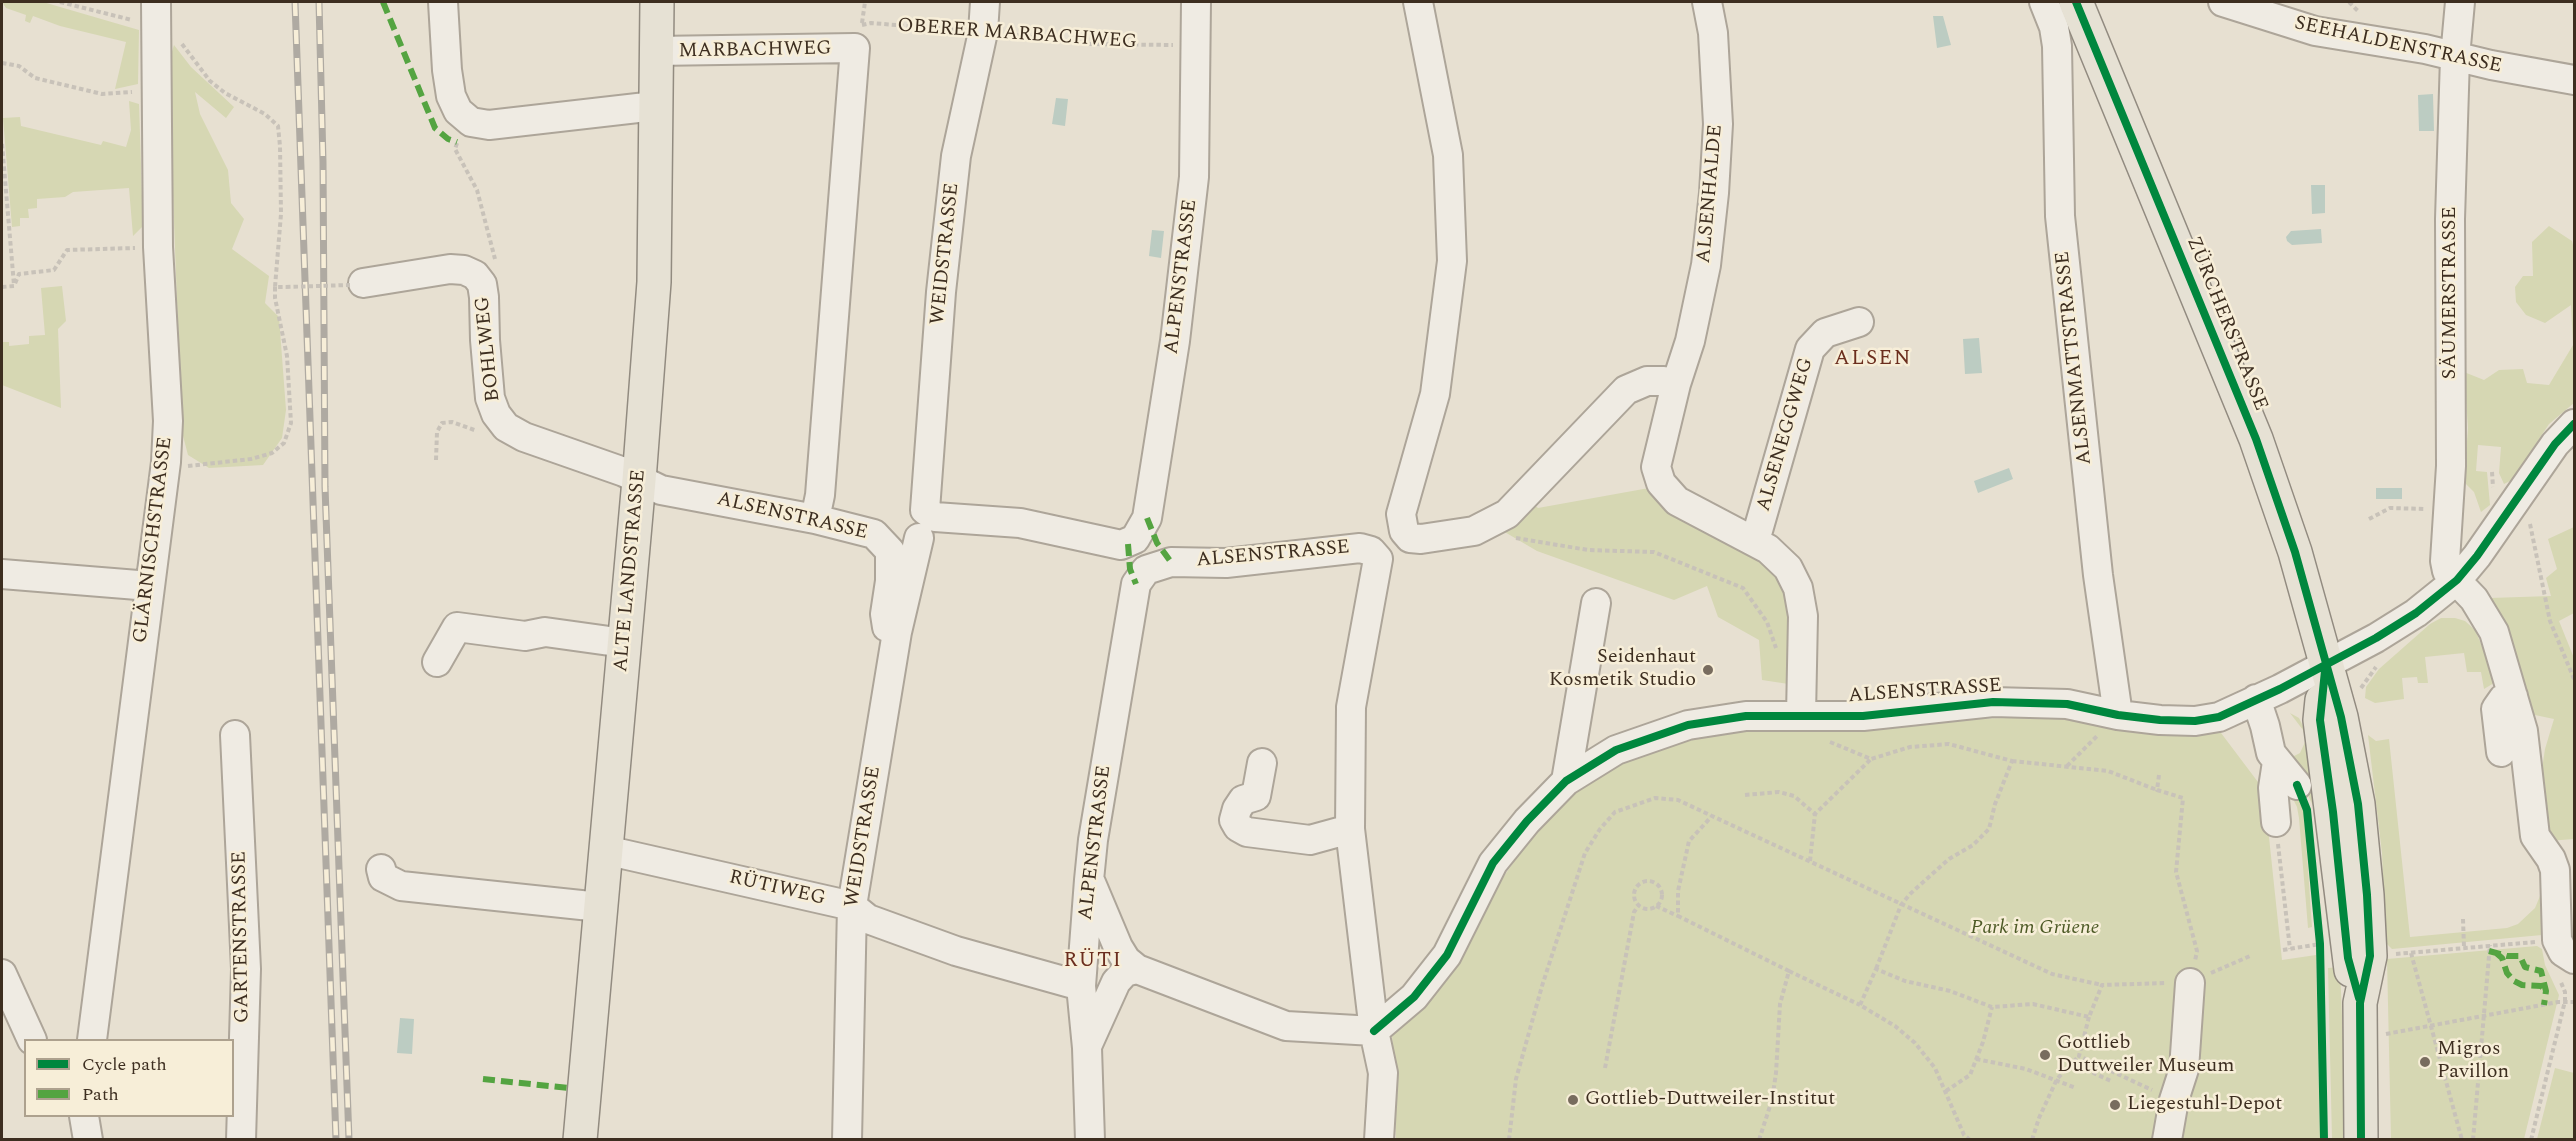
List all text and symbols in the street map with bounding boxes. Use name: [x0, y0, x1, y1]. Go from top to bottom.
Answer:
street label: SEEHALDENSTRASSE: [2292, 12, 2504, 80]
street label: OBERER MARBACHWEG: [896, 15, 1138, 55]
street label: MARBACHWEG: [678, 38, 832, 64]
street label: ALSENHALDE: [1693, 124, 1729, 264]
street label: WEIDSTRASSE: [927, 182, 965, 326]
street label: ALPENSTRASSE: [1161, 198, 1203, 356]
street label: SÄUMERSTRASSE: [2439, 207, 2463, 379]
street label: ZÜRCHERSTRASSE: [2180, 233, 2272, 415]
street label: ALSENMATTSTRASSE: [2052, 250, 2098, 466]
street label: BOHLWEG: [472, 295, 506, 403]
district label: ALSEN: [1834, 347, 1912, 373]
street label: ALSENEGGWEG: [1753, 355, 1819, 515]
street label: GLÄRNISCHSTRASSE: [129, 436, 179, 644]
street label: ALTE LANDSTRASSE: [610, 469, 652, 673]
street label: ALSENSTRASSE: [714, 488, 870, 546]
street label: ALSENSTRASSE: [1195, 536, 1351, 574]
place label: Seidenhaut Kosmetik Studio: [1549, 646, 1696, 693]
marker: Seidenhaut Kosmetik Studio: [1701, 663, 1715, 677]
street label: ALSENSTRASSE: [1847, 675, 2003, 709]
street label: ALPENSTRASSE: [1075, 764, 1117, 922]
street label: WEIDSTRASSE: [841, 765, 887, 909]
street label: GARTENSTRASSE: [229, 851, 255, 1023]
street label: RÜTIWEG: [726, 866, 828, 912]
park label: Park im Grüene: [1971, 917, 2099, 941]
district label: RÜTI: [1064, 949, 1122, 975]
place label: Gottlieb Duttweiler Museum: [2057, 1032, 2235, 1079]
place label: Migros Pavillon: [2437, 1038, 2509, 1085]
legend: [24, 1039, 234, 1117]
marker: Gottlieb Duttweiler Museum: [2038, 1048, 2052, 1062]
text: Cycle path: [82, 1051, 167, 1078]
marker: Migros Pavillon: [2418, 1055, 2432, 1069]
text: Path: [82, 1081, 119, 1108]
place label: Gottlieb-Duttweiler-Institut: [1585, 1088, 1835, 1112]
marker: Gottlieb-Duttweiler-Institut: [1566, 1093, 1580, 1107]
place label: Liegestuhl-Depot: [2127, 1093, 2282, 1117]
marker: Liegestuhl-Depot: [2108, 1098, 2122, 1112]

